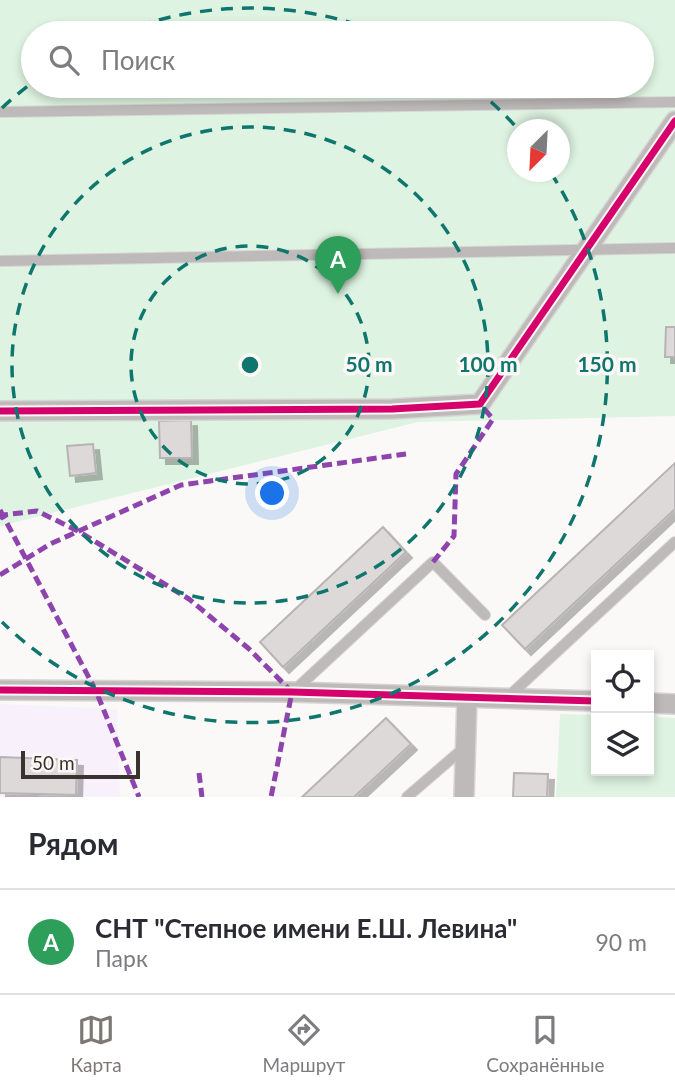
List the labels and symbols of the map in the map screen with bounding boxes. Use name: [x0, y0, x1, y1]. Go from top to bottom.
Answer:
north arrow: [507, 119, 570, 182]
pin: A: [315, 236, 361, 294]
text: 50 m: [345, 351, 393, 376]
text: 100 m: [458, 351, 518, 376]
text: 150 m: [577, 351, 637, 376]
centre of rings: [238, 353, 262, 377]
your location: [255, 476, 289, 510]
scale bar: [21, 748, 140, 780]

